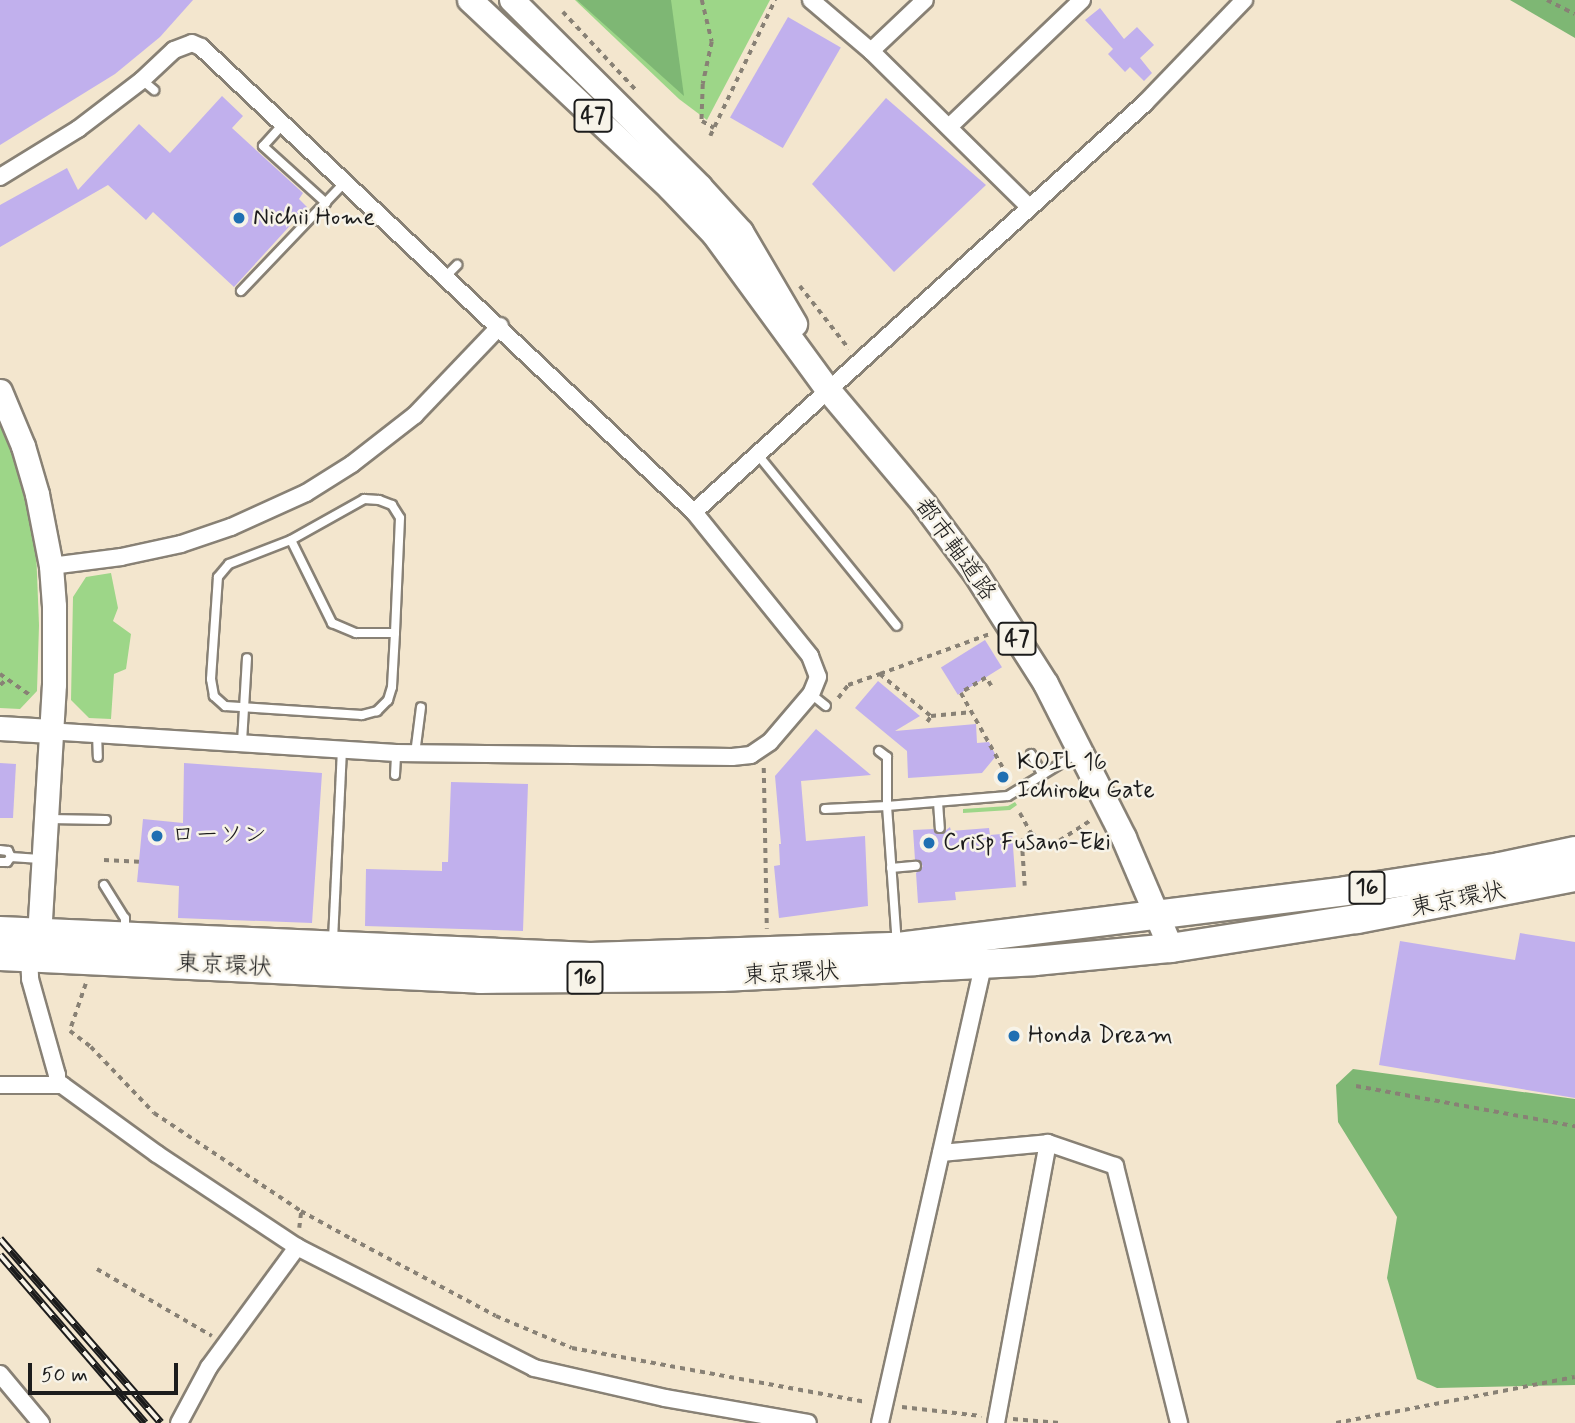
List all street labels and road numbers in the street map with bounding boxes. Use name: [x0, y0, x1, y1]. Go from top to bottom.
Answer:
road number: 47: [572, 97, 614, 136]
street label: 都市軸道路: [908, 493, 1002, 607]
road number: 47: [996, 620, 1038, 659]
road number: 16: [1348, 868, 1386, 908]
street label: 東京環状: [1408, 877, 1508, 923]
street label: 東京環状: [175, 949, 273, 983]
street label: 東京環状: [742, 957, 840, 991]
road number: 16: [566, 959, 604, 998]

